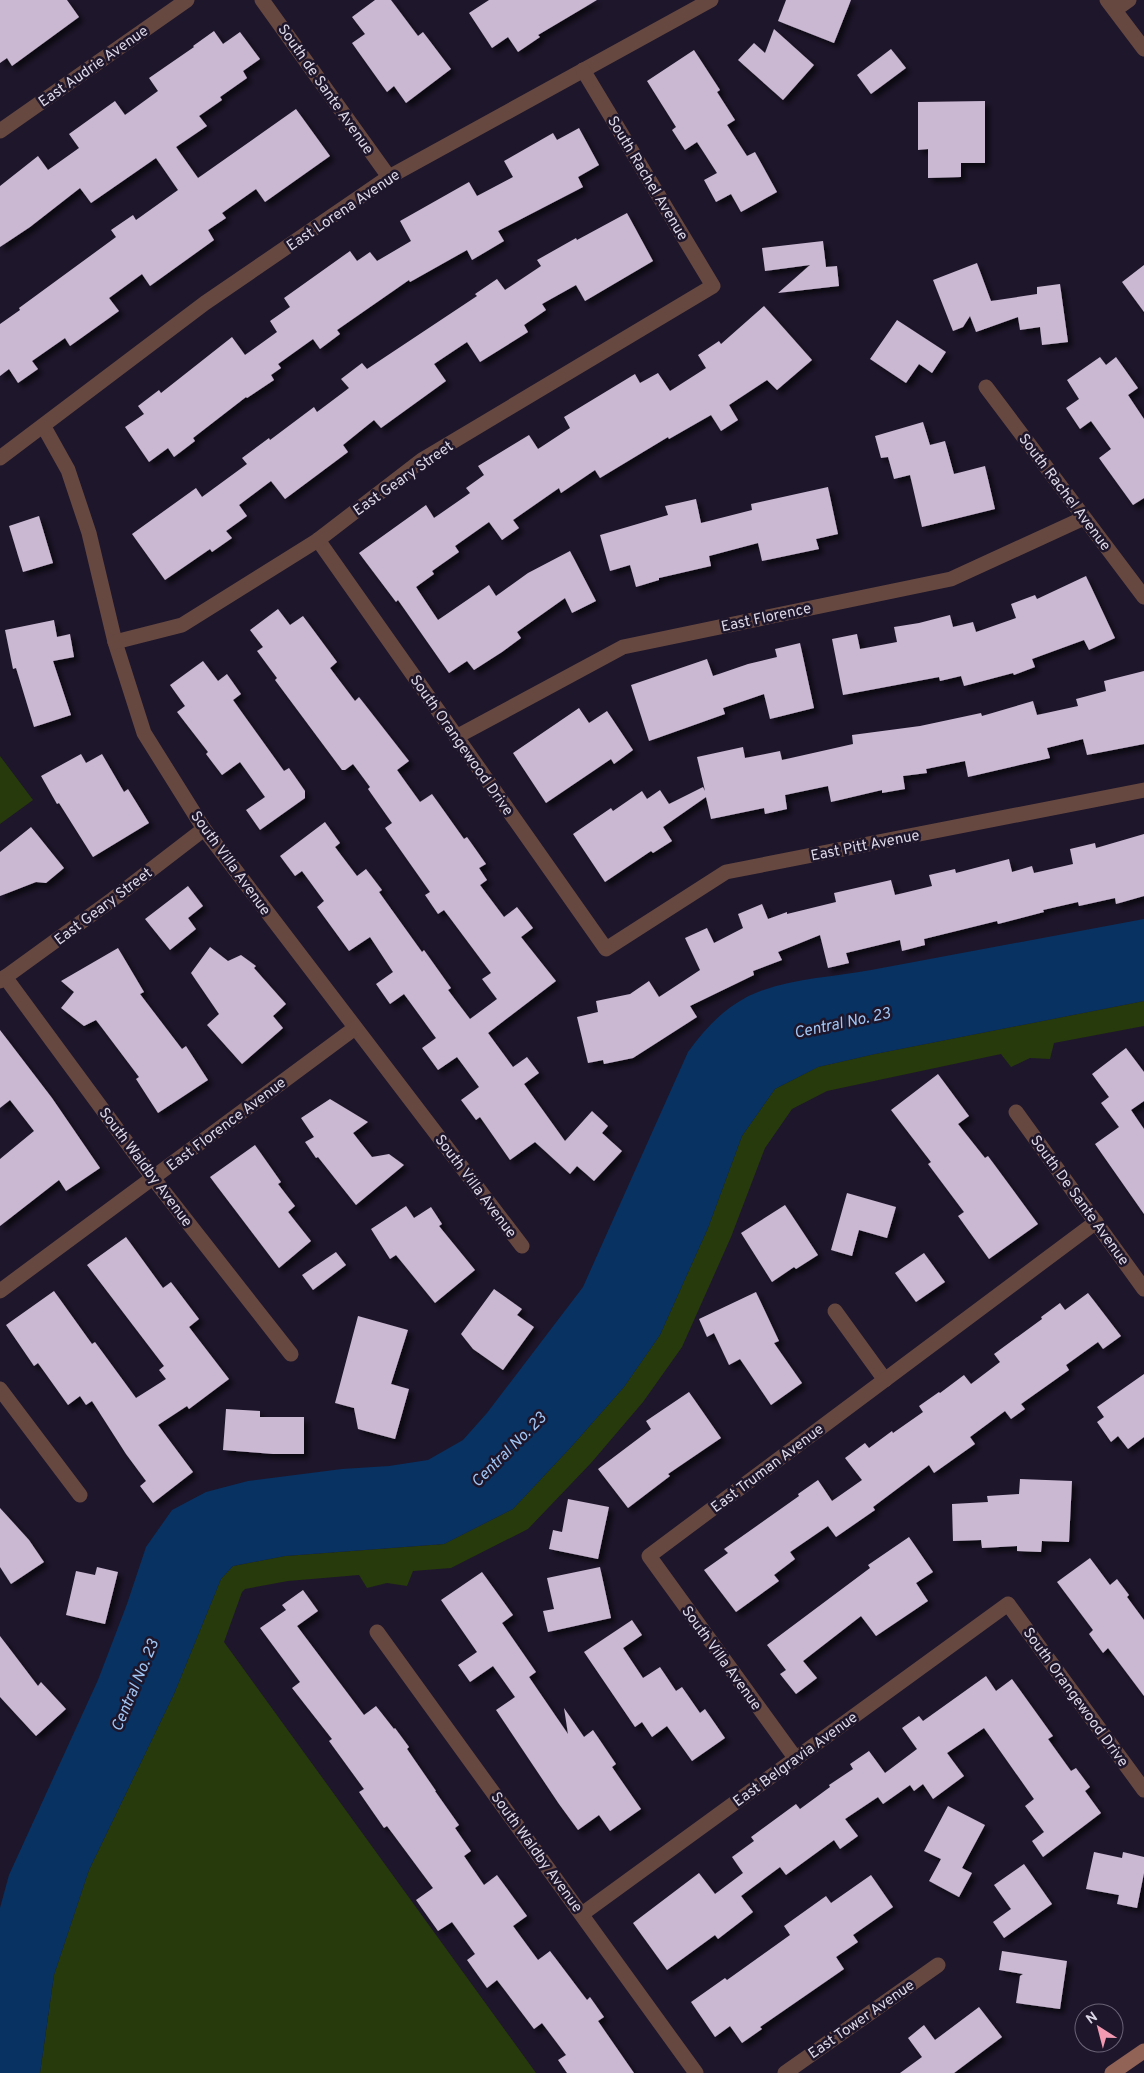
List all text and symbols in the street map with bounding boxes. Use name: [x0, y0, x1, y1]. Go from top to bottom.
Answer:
street label: South de Sante Avenue: [273, 21, 377, 159]
street label: East Audrie Avenue: [35, 22, 153, 112]
street label: South Rachel Avenue: [602, 113, 691, 245]
street label: East Lorena Avenue: [284, 166, 404, 256]
street label: South Rachel Avenue: [1013, 430, 1114, 555]
street label: East Geary Street: [350, 438, 458, 521]
street label: East Florence: [720, 600, 813, 637]
street label: South Orangewood Drive: [405, 672, 517, 820]
street label: South Villa Avenue: [185, 808, 274, 920]
street label: East Pitt Avenue: [809, 827, 921, 866]
street label: East Geary Street: [51, 864, 157, 950]
water label: Central No. 23: [792, 1004, 893, 1044]
street label: East Florence Avenue: [163, 1074, 290, 1176]
street label: South Waldby Avenue: [94, 1105, 196, 1231]
street label: South Villa Avenue: [430, 1131, 520, 1242]
street label: South De Sante Avenue: [1025, 1132, 1132, 1270]
water label: Central No. 23: [468, 1408, 552, 1492]
street label: East Truman Avenue: [708, 1421, 828, 1518]
street label: South Villa Avenue: [676, 1603, 765, 1715]
street label: South Orangewood Drive: [1018, 1624, 1132, 1771]
water label: Central No. 23: [107, 1636, 165, 1735]
street label: East Belgravia Avenue: [730, 1709, 862, 1812]
street label: South Waldby Avenue: [486, 1789, 586, 1917]
street label: East Tower Avenue: [805, 1976, 919, 2064]
north arrow: [1074, 2003, 1124, 2053]
text: N: [1083, 2009, 1101, 2029]

